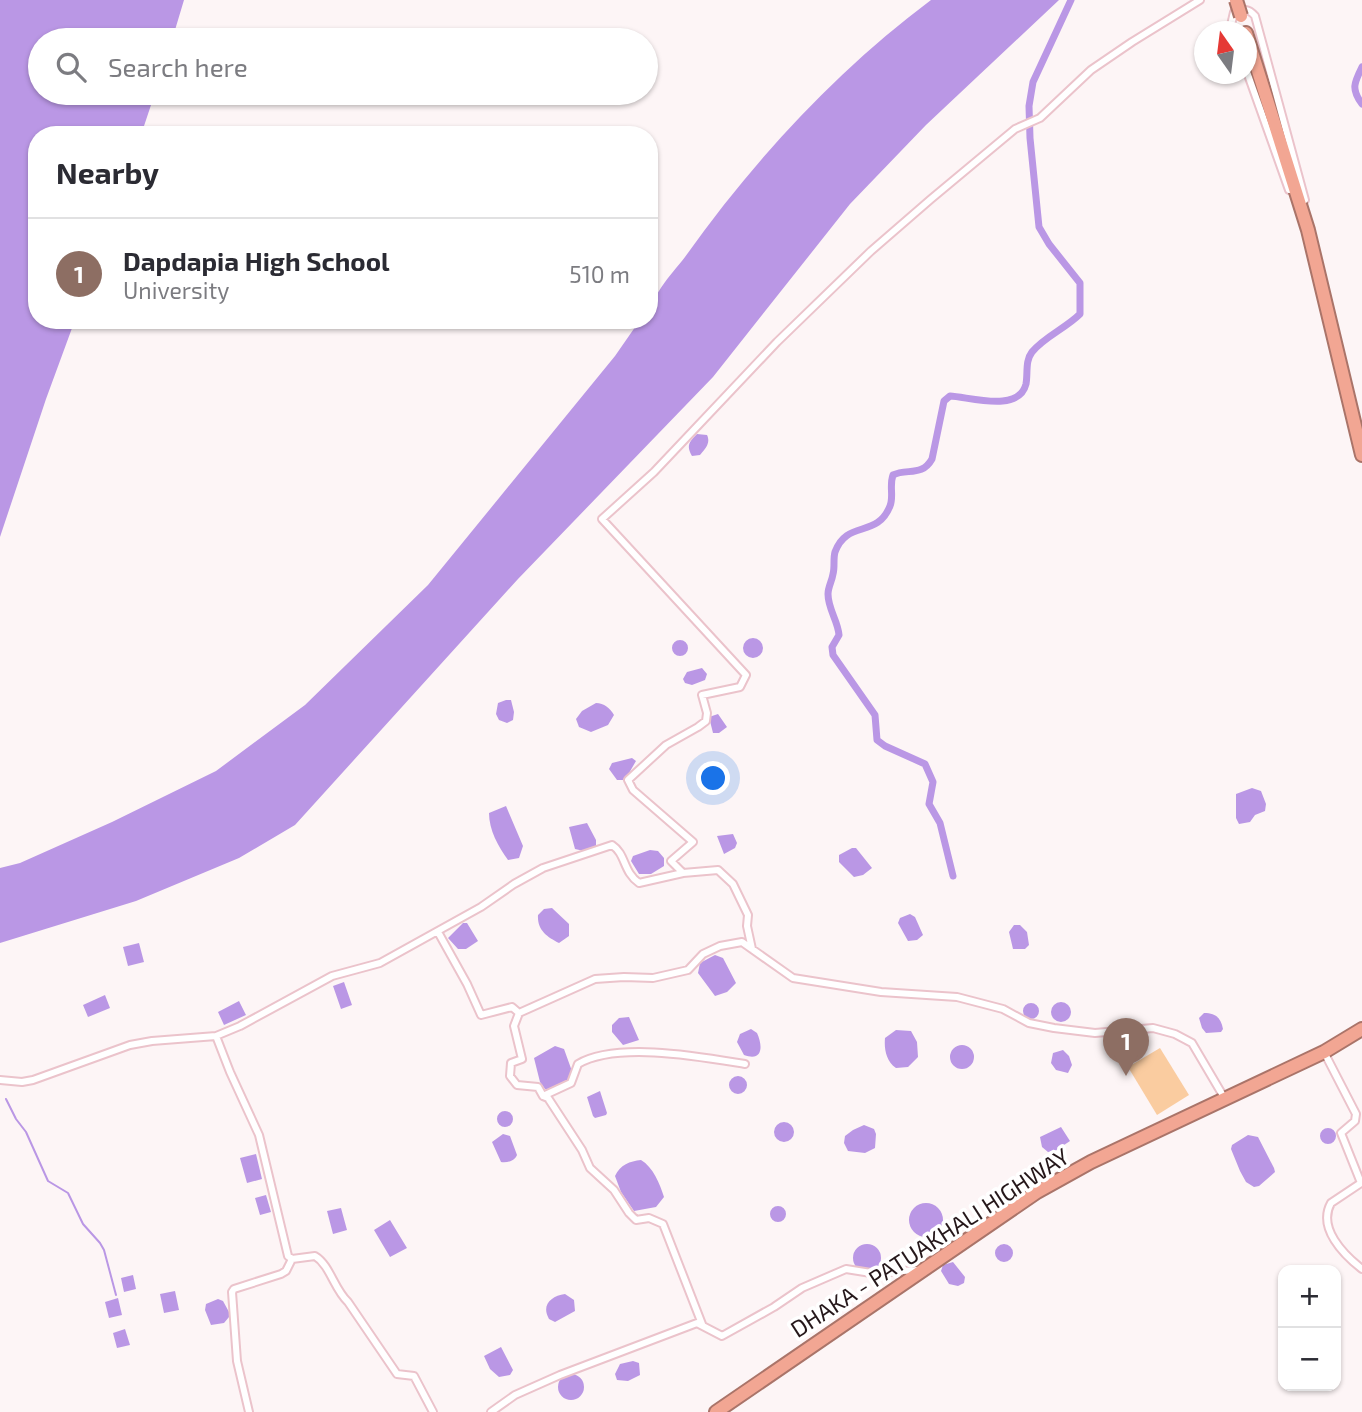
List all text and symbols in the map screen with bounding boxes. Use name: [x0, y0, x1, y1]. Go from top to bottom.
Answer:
north arrow: [1194, 21, 1257, 84]
search box: [28, 28, 658, 105]
icon: search: [52, 48, 90, 86]
text: Search here: [108, 51, 248, 82]
text: Nearby: [56, 154, 159, 190]
text: Dapdapia High School: [123, 245, 390, 276]
text: 1: [74, 260, 84, 288]
text: 510 m: [569, 260, 630, 288]
text: University: [123, 276, 229, 304]
your location: [696, 761, 730, 795]
pin: 1: [1103, 1018, 1149, 1076]
street label: DHAKA - PATUAKHALI HIGHWAY: [785, 1142, 1074, 1343]
map controls: [1278, 1265, 1341, 1391]
button: +: [1278, 1265, 1341, 1328]
button: −: [1278, 1328, 1341, 1391]

